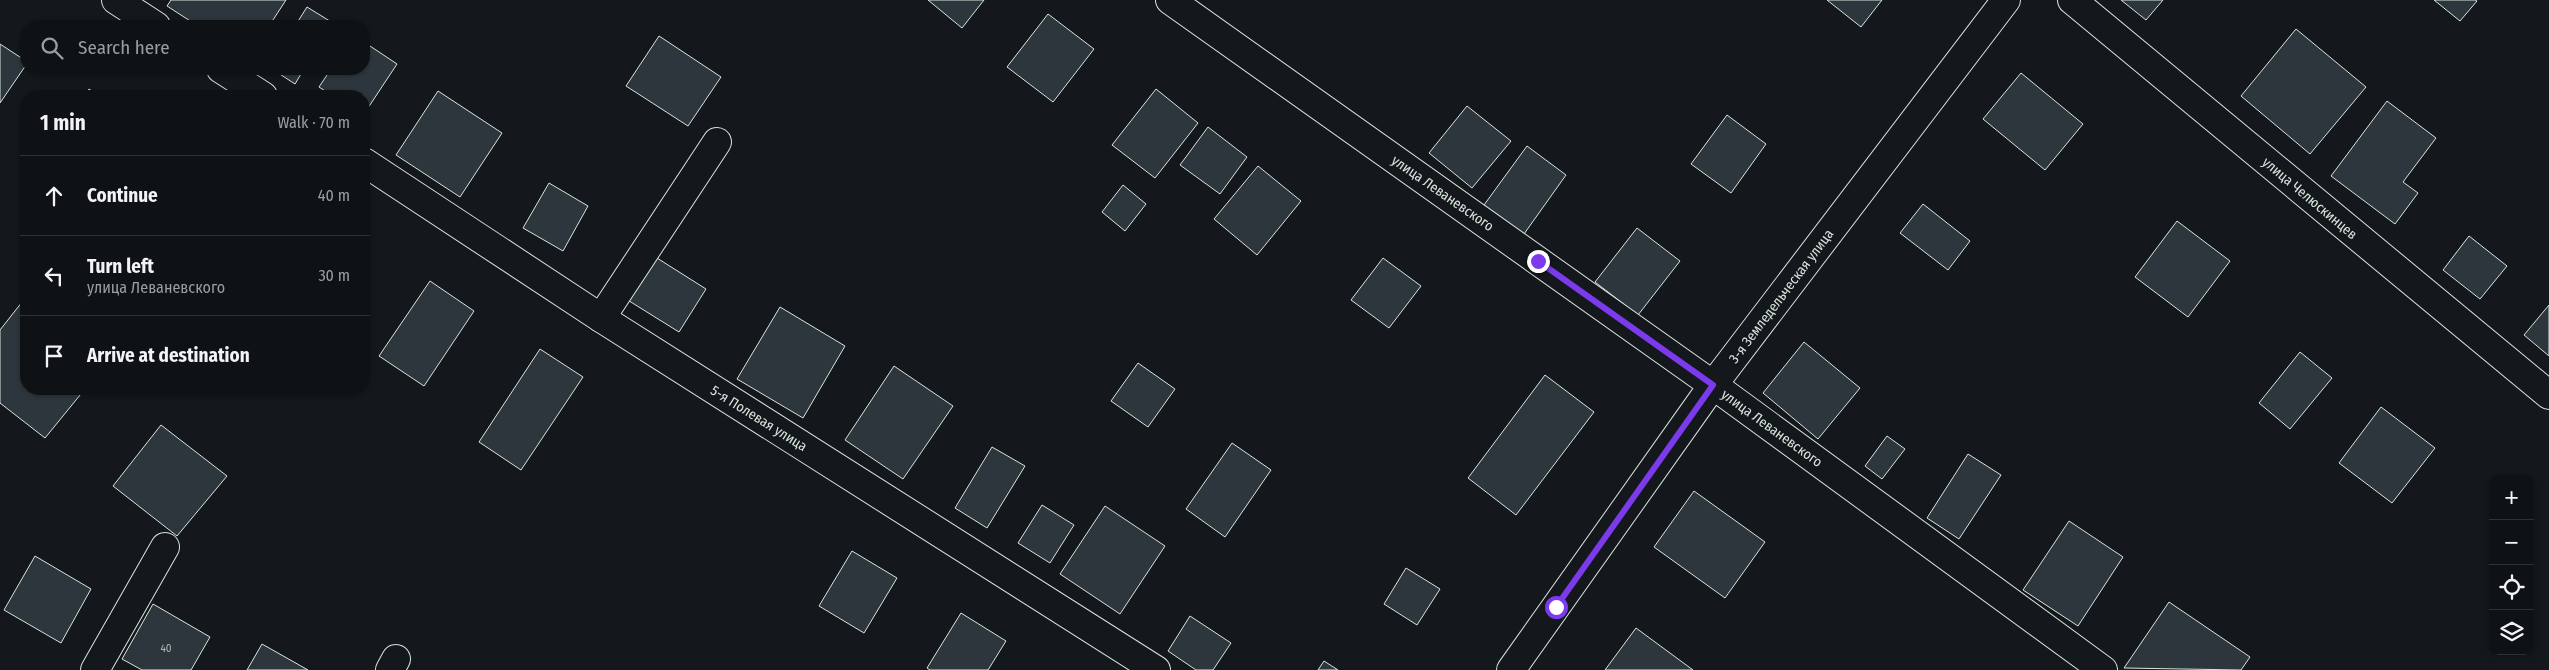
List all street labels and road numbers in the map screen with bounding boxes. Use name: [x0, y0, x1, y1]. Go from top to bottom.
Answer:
street label: улица Леваневского: [1388, 152, 1497, 235]
street label: улица Челюскинцев: [2259, 154, 2361, 243]
street label: 3-я Земледельческая улица: [1725, 226, 1837, 367]
street label: 5-я Полевая улица: [707, 382, 810, 455]
street label: улица Леваневского: [1718, 386, 1826, 471]

